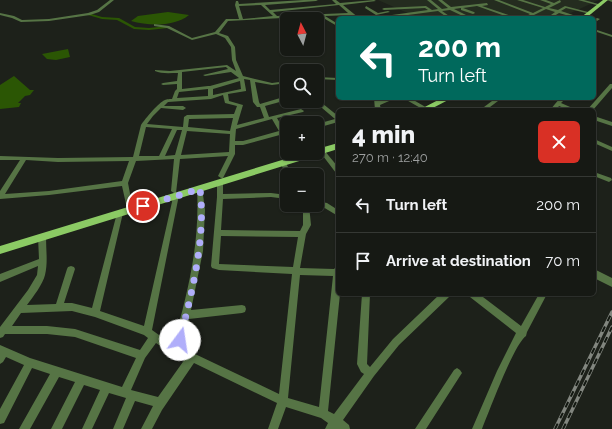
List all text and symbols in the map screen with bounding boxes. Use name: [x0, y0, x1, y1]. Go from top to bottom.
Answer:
north arrow: [280, 12, 324, 56]
map controls: [280, 12, 324, 212]
text: 200 m: [418, 31, 501, 64]
icon: left: [352, 32, 404, 84]
button: search: [280, 64, 324, 108]
text: Turn left: [418, 65, 487, 86]
button: +: [280, 116, 324, 160]
text: 4 min: [352, 120, 415, 149]
button: close: [538, 121, 580, 163]
text: 270 m · 12:40: [352, 150, 428, 165]
button: −: [280, 168, 324, 212]
pin: [126, 189, 160, 223]
icon: left: [352, 194, 374, 216]
icon: arrive: [132, 195, 154, 217]
text: Turn left: [386, 196, 447, 214]
text: 200 m: [536, 196, 580, 214]
icon: arrive: [352, 250, 374, 272]
text: Arrive at destination: [386, 252, 531, 270]
text: 70 m: [545, 252, 580, 270]
position arrow: [159, 319, 201, 361]

